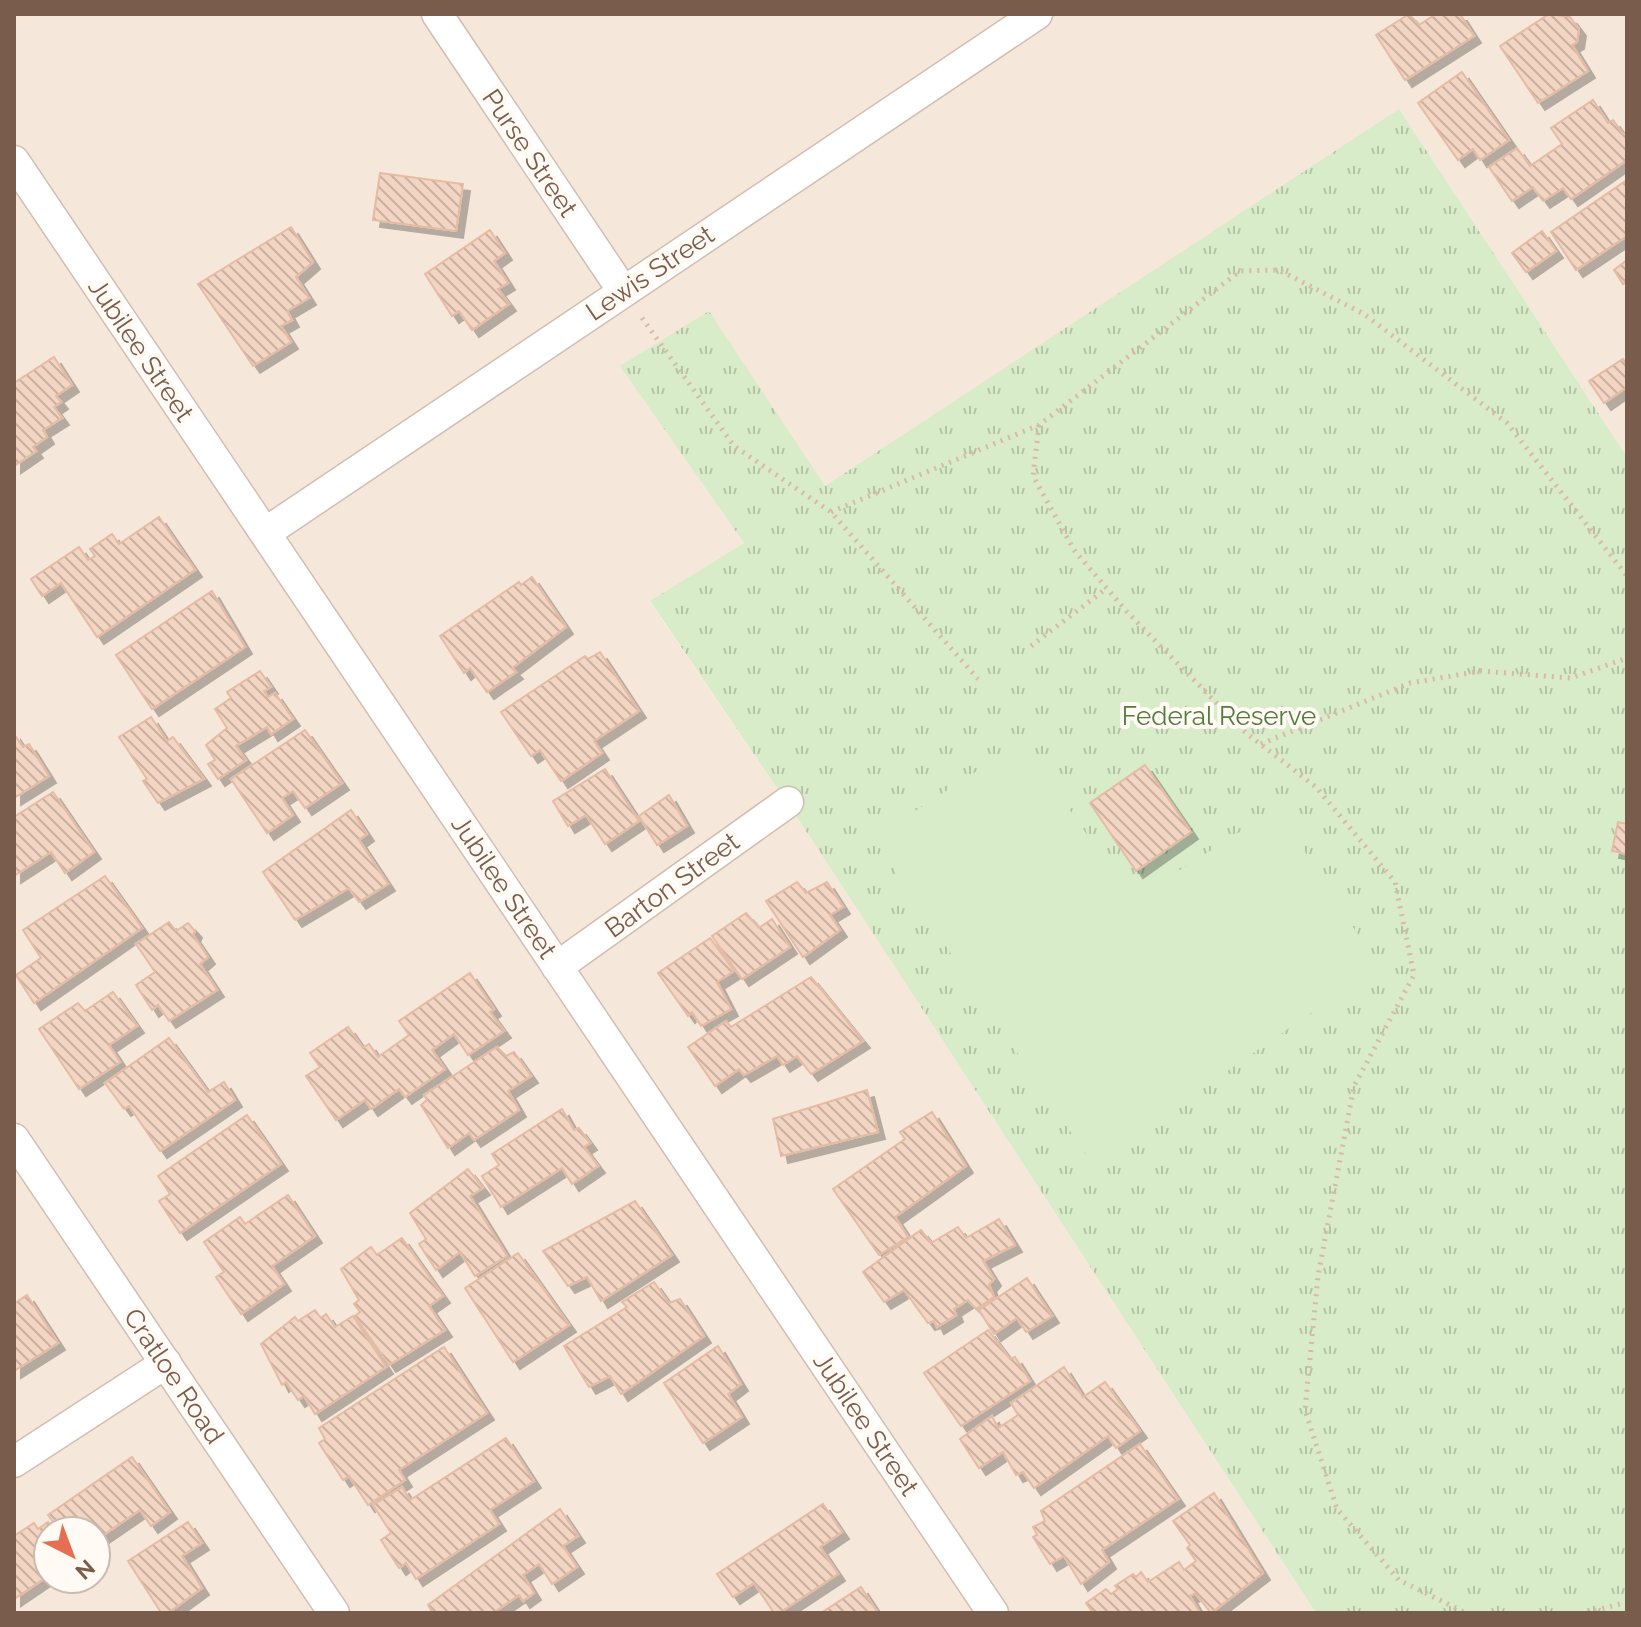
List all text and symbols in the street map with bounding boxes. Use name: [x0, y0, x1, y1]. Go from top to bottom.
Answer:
street label: Purse Street: [476, 84, 584, 223]
street label: Lewis Street: [580, 219, 720, 327]
street label: Jubilee Street: [82, 273, 200, 427]
park label: Federal Reserve: [1122, 701, 1316, 731]
street label: Jubilee Street: [445, 810, 563, 964]
street label: Barton Street: [599, 826, 745, 944]
street label: Cratloe Road: [118, 1303, 230, 1449]
street label: Jubilee Street: [807, 1347, 925, 1501]
north arrow: [32, 1515, 112, 1595]
text: N: [70, 1555, 100, 1585]

